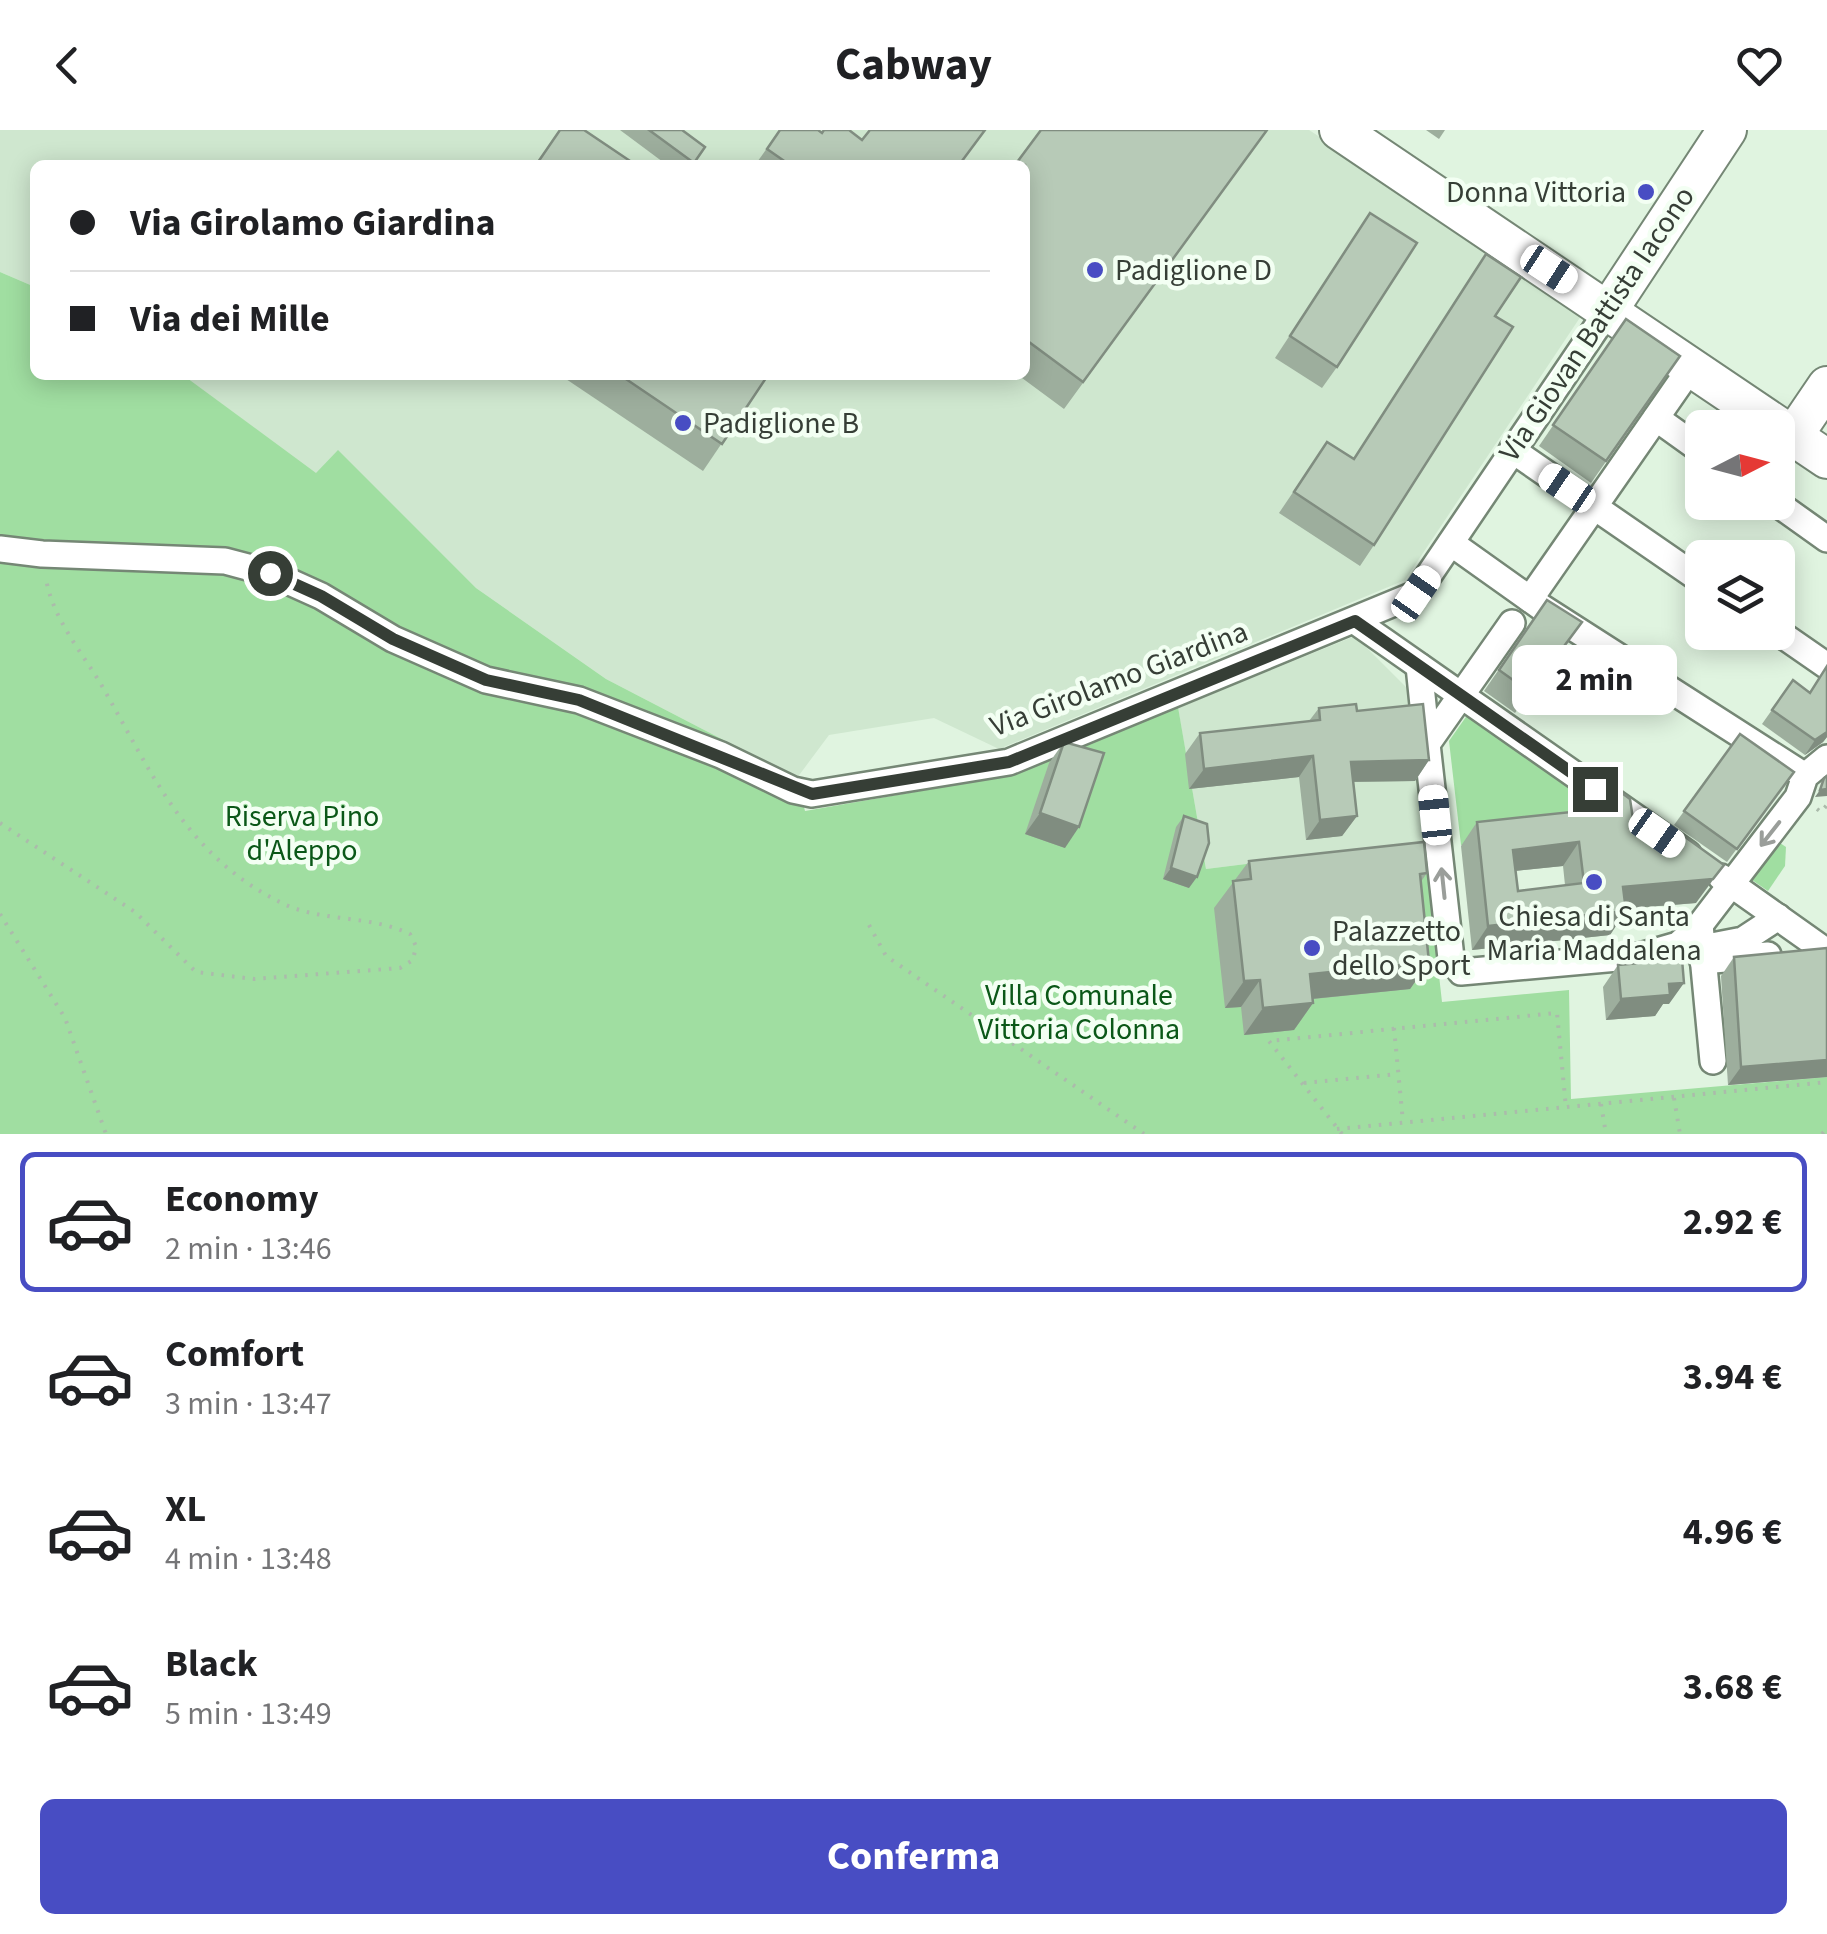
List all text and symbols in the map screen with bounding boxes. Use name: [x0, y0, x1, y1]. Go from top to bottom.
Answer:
text: Cabway: [835, 33, 992, 97]
icon: back: [40, 38, 95, 93]
icon: heart: [1732, 38, 1787, 93]
place label: Donna Vittoria: [1446, 171, 1626, 214]
street label: Via Giovan Battista Iacono: [1489, 178, 1705, 470]
marker: Donna Vittoria: [1635, 181, 1657, 203]
text: Via Girolamo Giardina: [130, 196, 496, 250]
car: [1516, 240, 1582, 298]
place label: Padiglione D: [1115, 249, 1272, 292]
marker: Padiglione D: [1084, 259, 1106, 281]
text: Via dei Mille: [130, 292, 330, 346]
place label: Padiglione B: [703, 402, 859, 445]
north arrow: [1685, 410, 1795, 520]
map controls: [1685, 410, 1795, 650]
marker: Padiglione B: [672, 412, 694, 434]
car: [1534, 459, 1600, 517]
button: layers: [1685, 540, 1795, 650]
route start: [248, 551, 293, 596]
car: [1387, 561, 1445, 627]
street label: Via Girolamo Giardina: [984, 610, 1254, 748]
callout: 2 min: [1512, 644, 1678, 714]
text: 2 min: [1556, 657, 1633, 703]
route end: [1573, 767, 1618, 812]
car: [1417, 784, 1453, 846]
park label: Riserva Pino d'Aleppo: [225, 795, 379, 872]
car: [1624, 804, 1690, 862]
one-way arrow: [1759, 820, 1781, 846]
one-way arrow: [1433, 867, 1452, 899]
marker: Chiesa di Santa Maria Maddalena: [1583, 871, 1605, 893]
place label: Chiesa di Santa Maria Maddalena: [1486, 895, 1702, 972]
place label: Palazzetto dello Sport: [1332, 910, 1471, 987]
marker: Palazzetto dello Sport: [1301, 937, 1323, 959]
park label: Villa Comunale Vittoria Colonna: [978, 974, 1180, 1051]
text: Economy: [165, 1172, 318, 1226]
icon: car: [45, 1177, 135, 1267]
text: 2.92 €: [1683, 1195, 1782, 1249]
text: 2 min · 13:46: [165, 1226, 332, 1272]
text: Comfort: [165, 1327, 304, 1381]
icon: car: [45, 1332, 135, 1422]
text: 3.94 €: [1683, 1350, 1782, 1404]
text: 3 min · 13:47: [165, 1381, 332, 1427]
text: XL: [165, 1482, 206, 1536]
icon: car: [45, 1487, 135, 1577]
text: 4.96 €: [1683, 1505, 1782, 1559]
text: 4 min · 13:48: [165, 1536, 332, 1582]
text: Black: [165, 1637, 258, 1691]
icon: car: [45, 1642, 135, 1732]
text: 3.68 €: [1683, 1660, 1782, 1714]
text: 5 min · 13:49: [165, 1691, 332, 1737]
button: Conferma: [40, 1799, 1787, 1914]

